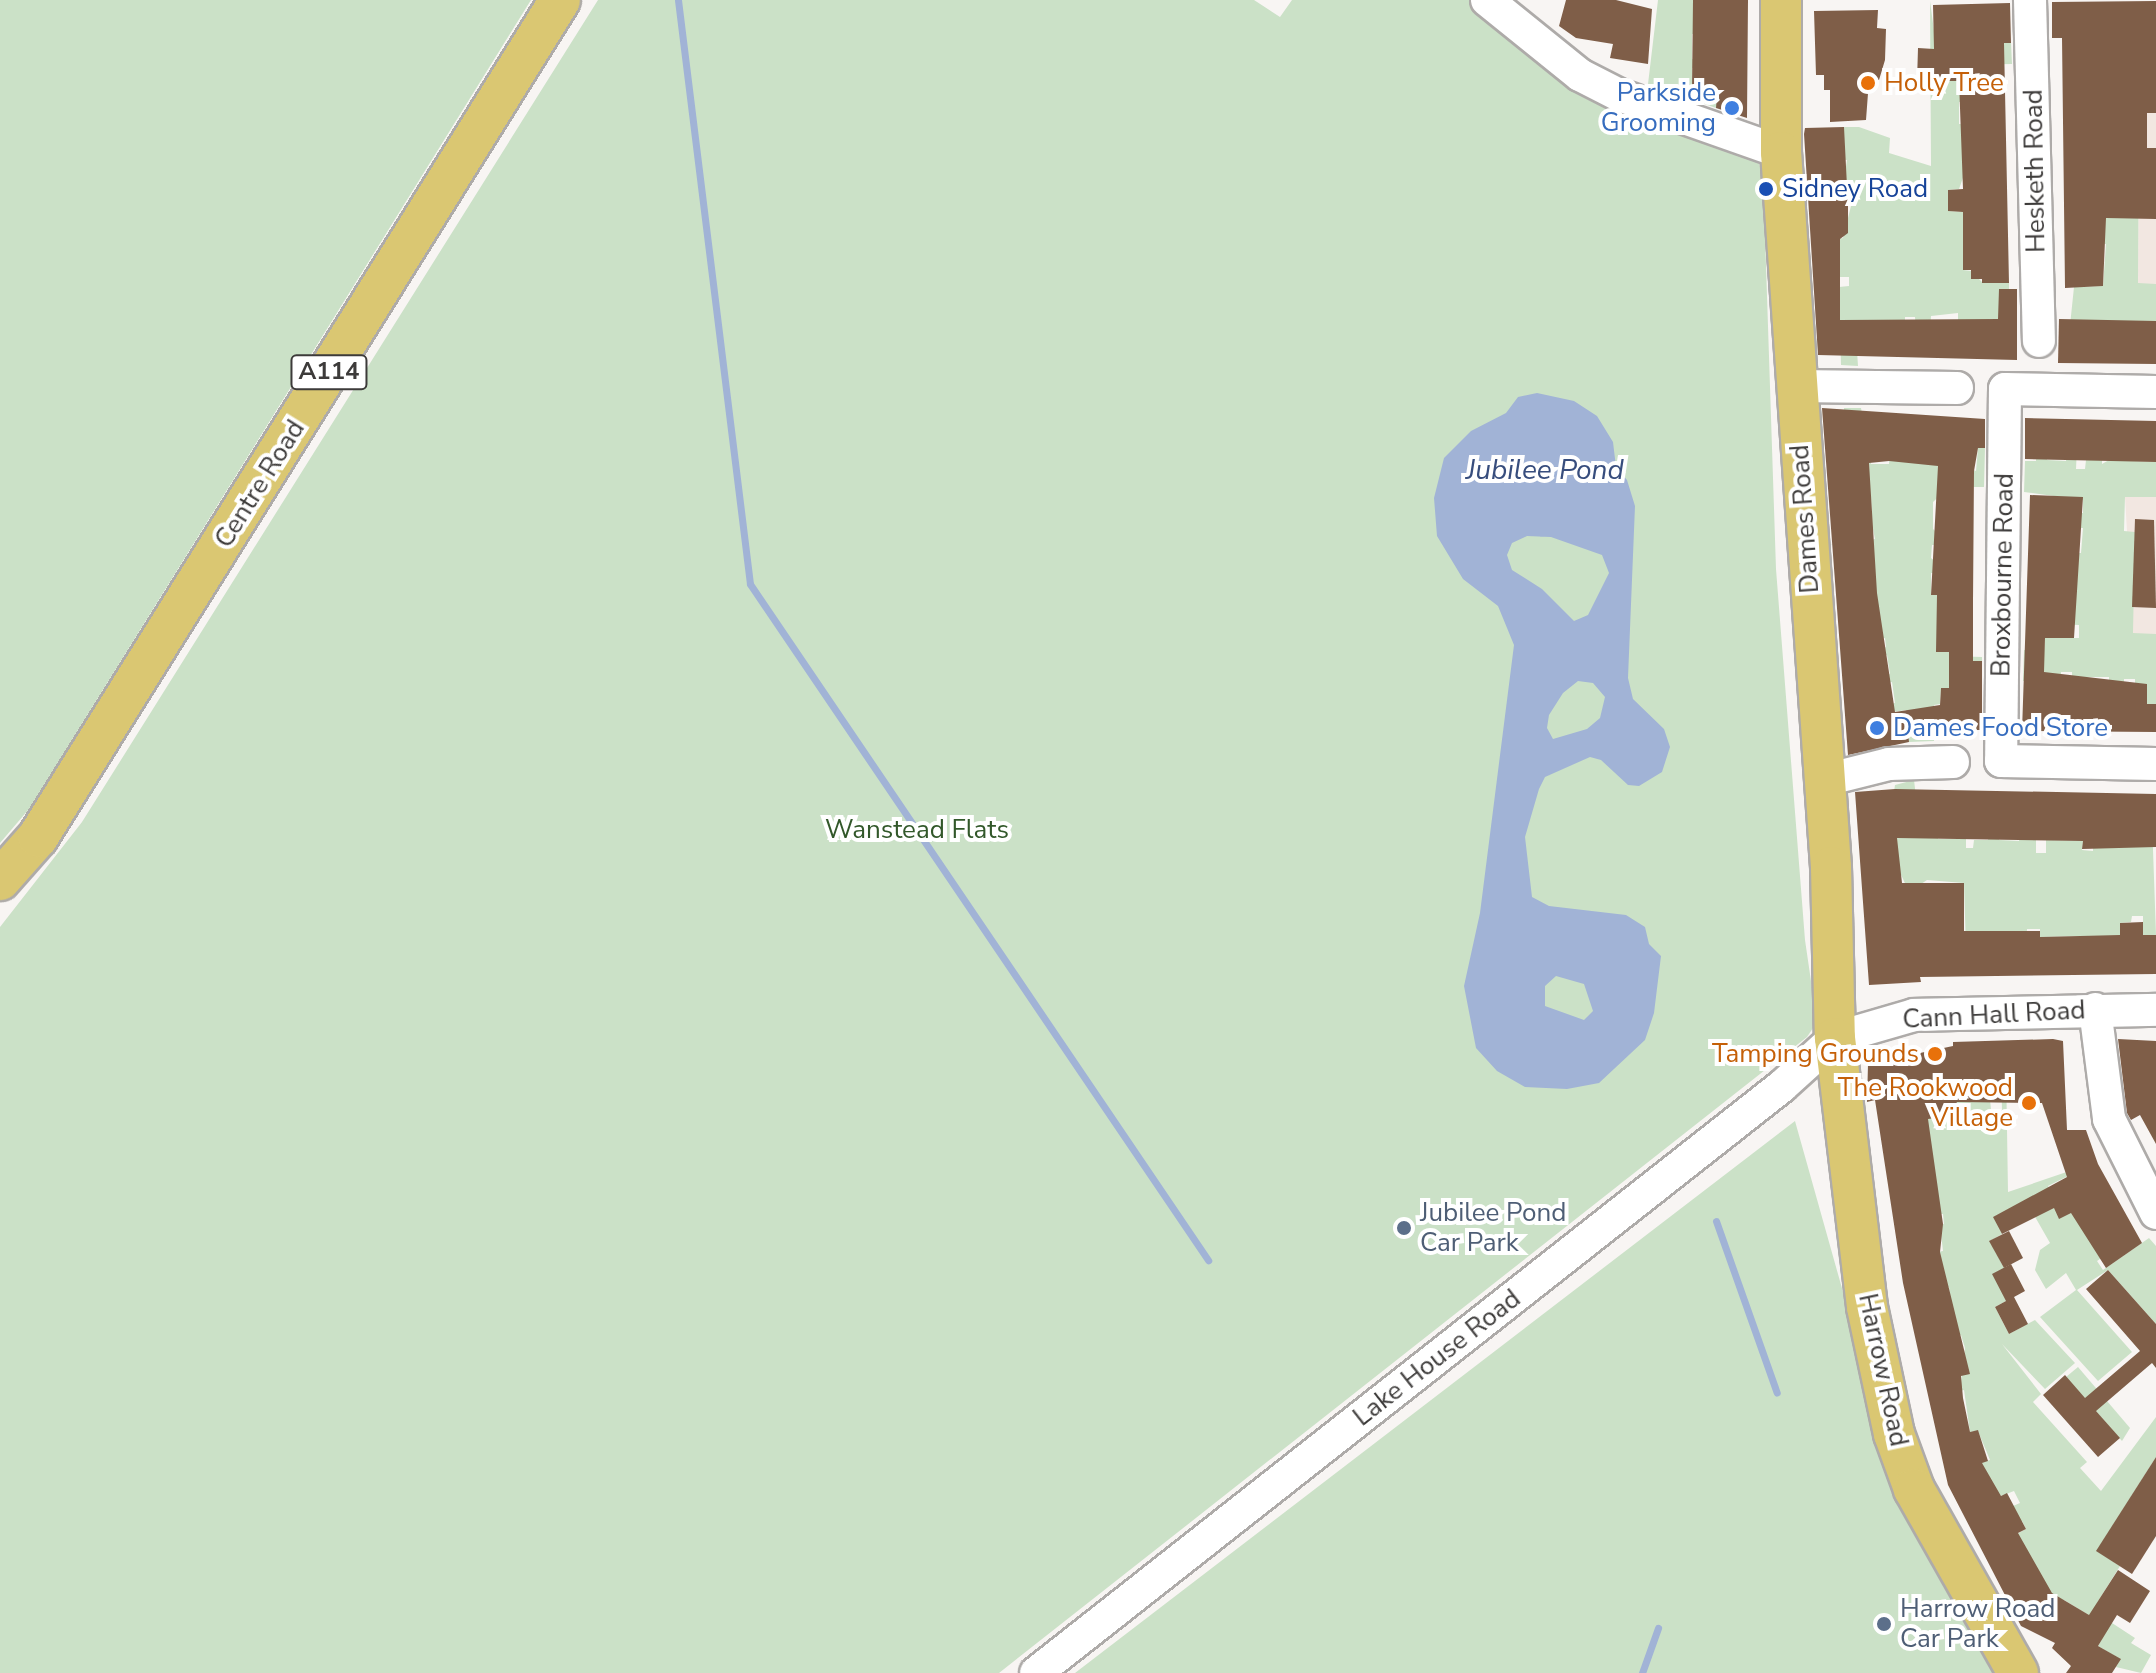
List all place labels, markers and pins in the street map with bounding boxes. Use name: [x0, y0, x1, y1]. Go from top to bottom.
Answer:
place label: Holly Tree: [1884, 67, 2004, 99]
marker: Holly Tree: [1859, 74, 1877, 92]
place label: Parkside Grooming: [1601, 77, 1716, 138]
marker: Parkside Grooming: [1723, 99, 1741, 117]
place label: Sidney Road: [1782, 173, 1928, 205]
marker: Sidney Road: [1757, 180, 1775, 198]
place label: Dames Food Store: [1893, 712, 2108, 744]
marker: Dames Food Store: [1868, 719, 1886, 737]
place label: Tamping Grounds: [1712, 1038, 1919, 1070]
marker: Tamping Grounds: [1926, 1045, 1944, 1063]
place label: The Rookwood Village: [1838, 1072, 2013, 1134]
marker: The Rookwood Village: [2020, 1094, 2038, 1112]
place label: Jubilee Pond Car Park: [1420, 1197, 1566, 1258]
marker: Jubilee Pond Car Park: [1395, 1219, 1413, 1237]
place label: Harrow Road Car Park: [1900, 1593, 2055, 1654]
marker: Harrow Road Car Park: [1875, 1615, 1893, 1633]

